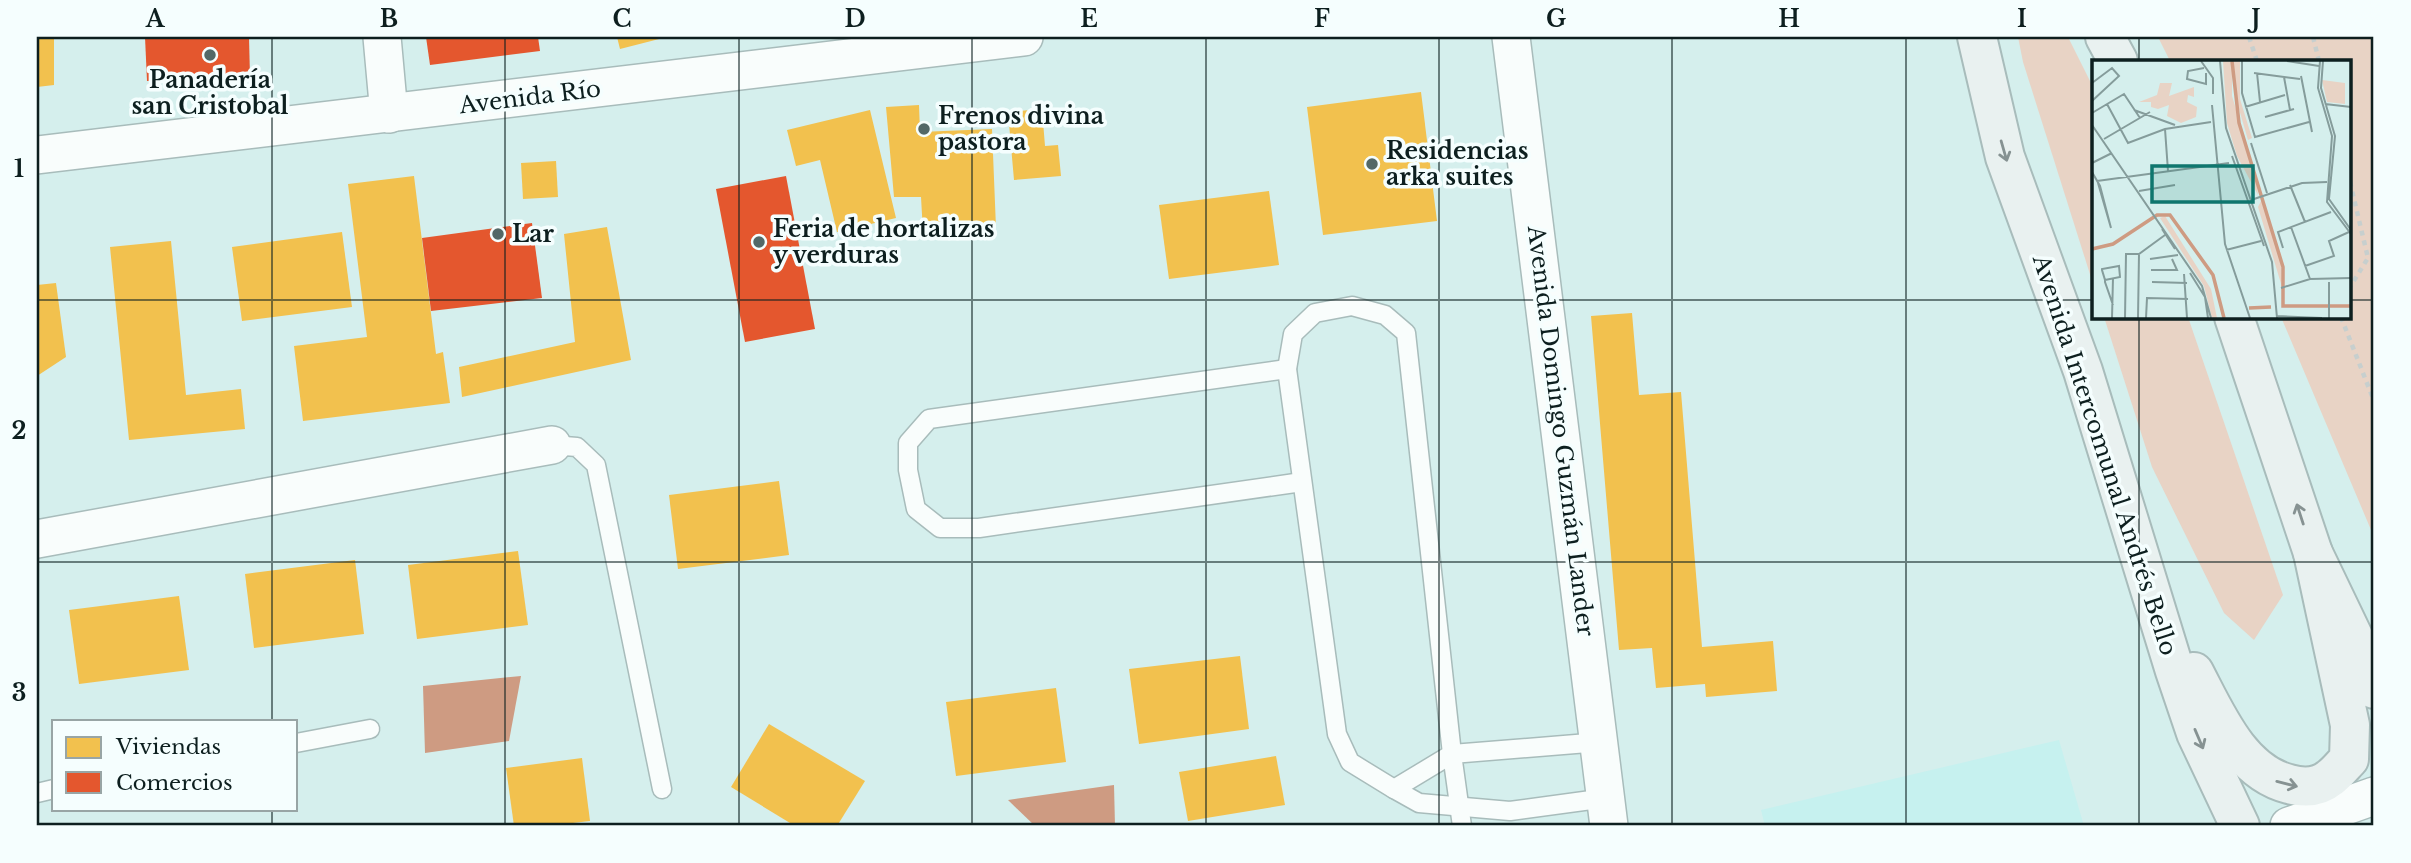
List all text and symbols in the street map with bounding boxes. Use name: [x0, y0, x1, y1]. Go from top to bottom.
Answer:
text: A: [145, 5, 166, 33]
text: B: [380, 5, 398, 33]
text: C: [613, 5, 631, 33]
text: D: [844, 5, 866, 33]
text: E: [1080, 5, 1098, 33]
text: F: [1314, 5, 1330, 33]
text: G: [1546, 5, 1566, 33]
text: H: [1778, 5, 1800, 33]
text: I: [2017, 5, 2027, 33]
text: J: [2247, 5, 2261, 33]
marker: Panadería san Cristobal: [202, 47, 218, 63]
inset map: [2092, 60, 2352, 318]
place label: Panadería san Cristobal: [132, 66, 289, 120]
street label: Avenida Río: [457, 74, 602, 120]
place label: Frenos divina pastora: [938, 102, 1104, 156]
marker: Frenos divina pastora: [916, 121, 932, 137]
place label: Residencias arka suites: [1386, 137, 1528, 191]
one-way arrow: [1998, 139, 2011, 162]
text: 1: [14, 155, 24, 183]
marker: Residencias arka suites: [1364, 156, 1380, 172]
place label: Feria de hortalizas y verduras: [773, 215, 995, 269]
place label: Lar: [512, 220, 555, 248]
street label: Avenida Domingo Guzmán Lander: [1522, 223, 1600, 638]
marker: Lar: [490, 226, 506, 242]
marker: Feria de hortalizas y verduras: [751, 234, 767, 250]
street label: Avenida Intercomunal Andrés Bello: [2027, 250, 2183, 659]
text: 2: [12, 417, 26, 445]
one-way arrow: [2292, 504, 2305, 526]
text: 3: [12, 679, 26, 707]
legend: [52, 720, 298, 810]
one-way arrow: [2193, 727, 2206, 749]
text: Viviendas: [115, 734, 221, 760]
text: Comercios: [116, 770, 233, 796]
one-way arrow: [2275, 778, 2298, 791]

